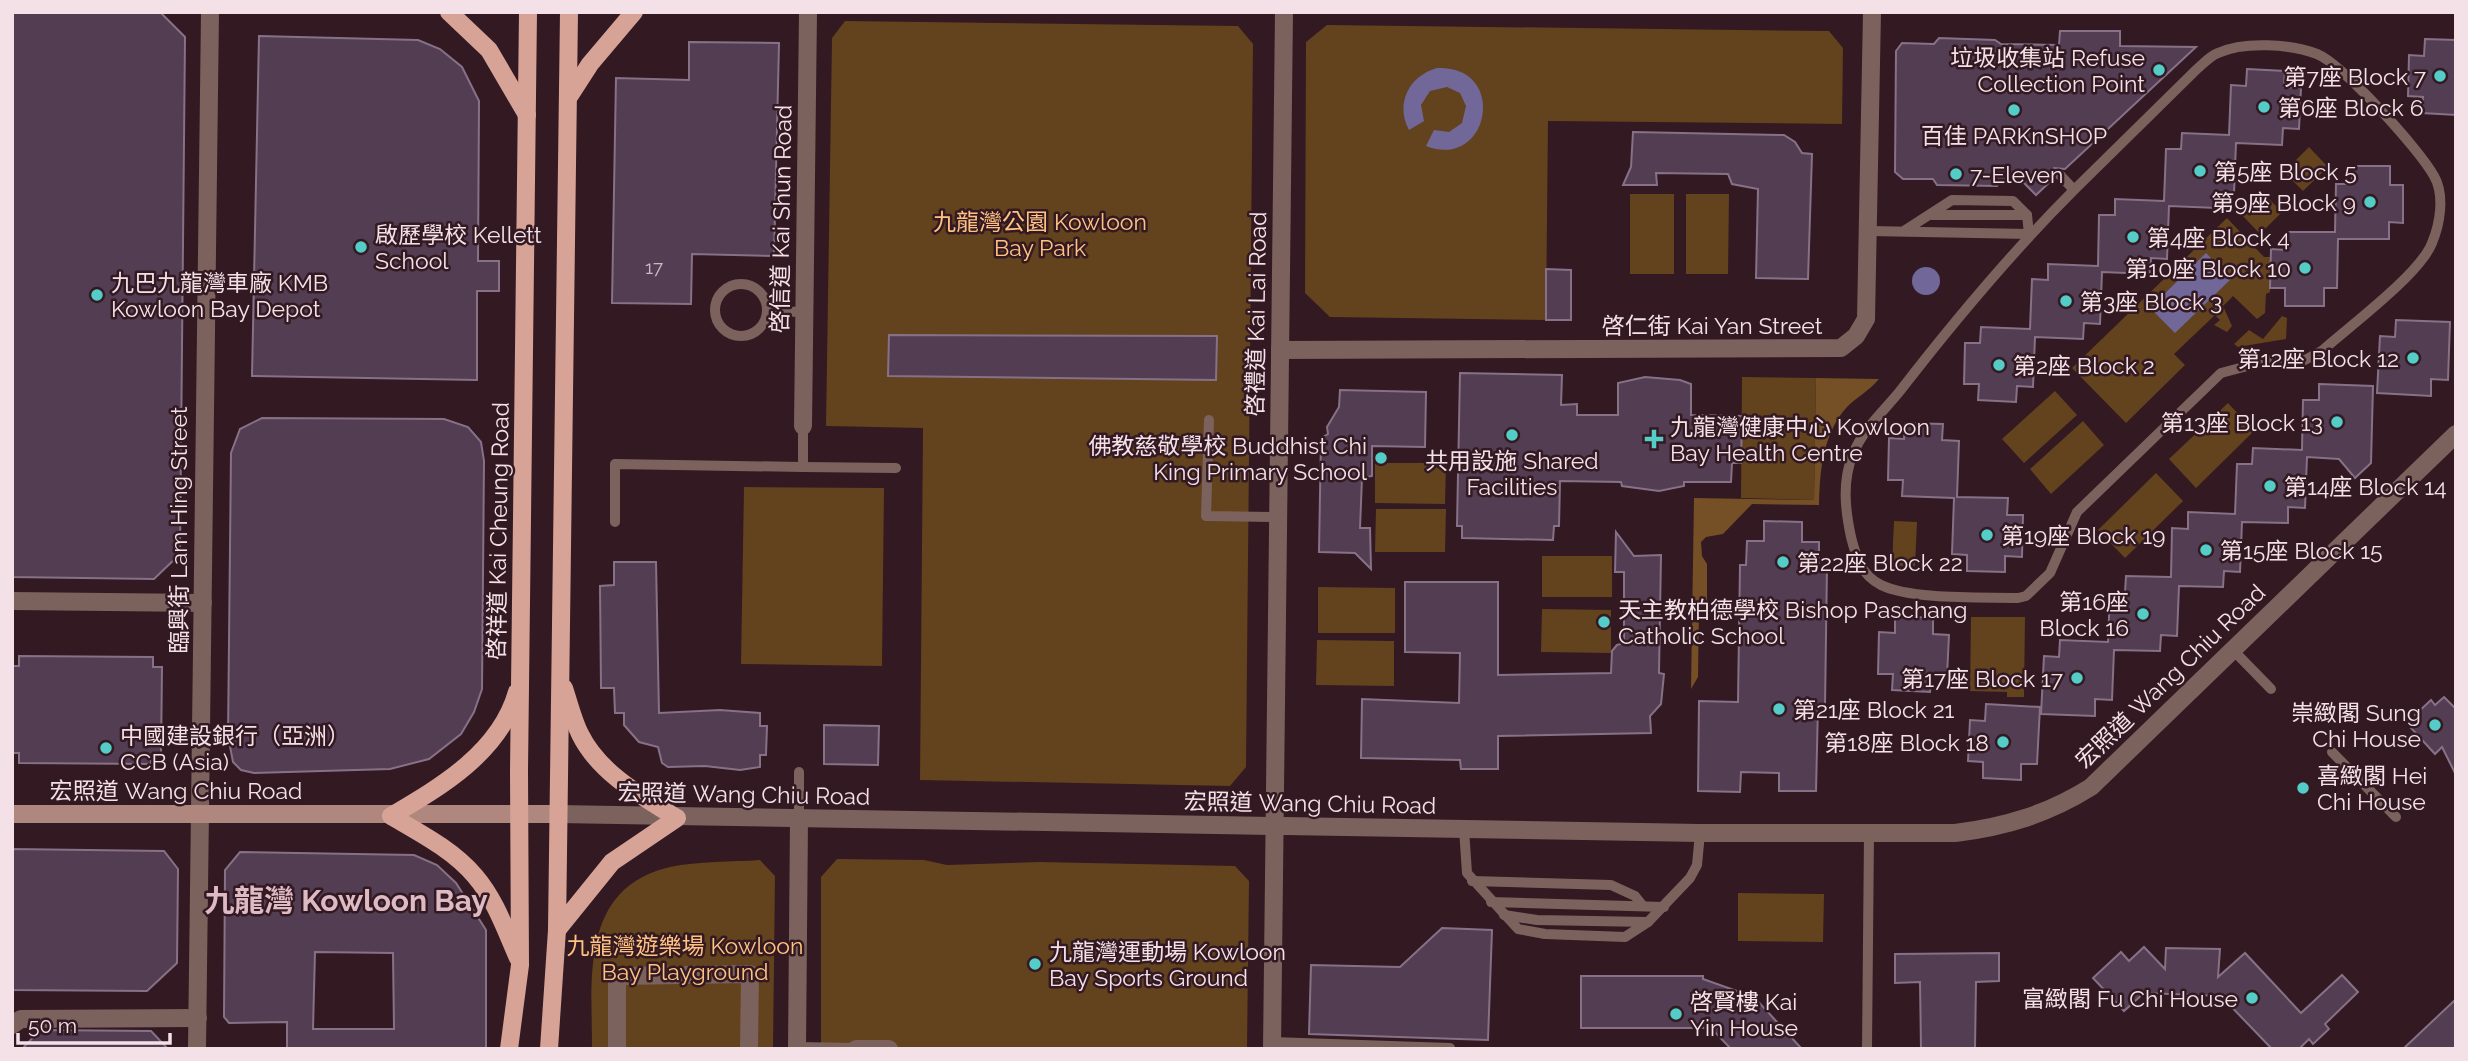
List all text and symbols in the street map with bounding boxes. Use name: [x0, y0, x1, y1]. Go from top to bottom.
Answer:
place label: 垃圾收集站 Refuse Collection Point: [1950, 44, 2145, 97]
marker: 垃圾收集站 Refuse Collection Point: [2151, 62, 2167, 78]
place label: 第7座 Block 7: [2284, 63, 2427, 90]
marker: 第7座 Block 7: [2432, 68, 2448, 84]
place label: 第6座 Block 6: [2278, 94, 2424, 121]
marker: 第6座 Block 6: [2256, 99, 2272, 115]
marker: 百佳 PARKnSHOP: [2006, 102, 2022, 118]
street label: 啓信道 Kai Shun Road: [766, 105, 796, 333]
place label: 百佳 PARKnSHOP: [1921, 122, 2107, 149]
place label: 第5座 Block 5: [2214, 158, 2357, 185]
place label: 7-Eleven: [1970, 161, 2064, 188]
marker: 第5座 Block 5: [2192, 163, 2208, 179]
marker: 7-Eleven: [1948, 166, 1964, 182]
place label: 第9座 Block 9: [2211, 189, 2356, 216]
marker: 第9座 Block 9: [2362, 194, 2378, 210]
park label: 九龍灣公園 Kowloon Bay Park: [933, 208, 1147, 261]
street label: 啓禮道 Kai Lai Road: [1241, 211, 1271, 417]
place label: 啟歷學校 Kellett School: [375, 221, 542, 274]
place label: 第4座 Block 4: [2147, 224, 2290, 251]
marker: 第4座 Block 4: [2125, 229, 2141, 245]
marker: 啟歷學校 Kellett School: [353, 239, 369, 255]
place label: 第10座 Block 10: [2125, 255, 2291, 282]
house number: 17: [645, 256, 663, 278]
marker: 第10座 Block 10: [2297, 260, 2313, 276]
place label: 九巴九龍灣車廠 KMB Kowloon Bay Depot: [111, 269, 328, 322]
marker: 九巴九龍灣車廠 KMB Kowloon Bay Depot: [89, 287, 105, 303]
place label: 第3座 Block 3: [2080, 288, 2222, 315]
marker: 第3座 Block 3: [2058, 293, 2074, 309]
street label: 啓仁街 Kai Yan Street: [1602, 312, 1823, 339]
place label: 第12座 Block 12: [2238, 345, 2399, 372]
marker: 第12座 Block 12: [2405, 350, 2421, 366]
place label: 第2座 Block 2: [2013, 352, 2155, 379]
marker: 第2座 Block 2: [1991, 357, 2007, 373]
street label: 啓祥道 Kai Cheung Road: [482, 402, 514, 660]
street label: 臨興街 Lam Hing Street: [165, 406, 192, 654]
place label: 第13座 Block 13: [2161, 409, 2323, 436]
place label: 九龍灣健康中心 Kowloon Bay Health Centre: [1670, 413, 1930, 466]
marker: 第13座 Block 13: [2329, 414, 2345, 430]
marker: 共用設施 Shared Facilities: [1504, 427, 1520, 443]
marker: 九龍灣健康中心 Kowloon Bay Health Centre: [1644, 429, 1664, 449]
place label: 佛教慈敬學校 Buddhist Chi King Primary School: [1088, 432, 1368, 485]
place label: 共用設施 Shared Facilities: [1425, 447, 1599, 500]
marker: 佛教慈敬學校 Buddhist Chi King Primary School: [1373, 450, 1389, 466]
place label: 第14座 Block 14: [2284, 473, 2447, 500]
marker: 第14座 Block 14: [2262, 478, 2278, 494]
place label: 第19座 Block 19: [2001, 522, 2165, 549]
marker: 第19座 Block 19: [1979, 527, 1995, 543]
place label: 第15座 Block 15: [2220, 537, 2383, 564]
marker: 第15座 Block 15: [2198, 542, 2214, 558]
place label: 第22座 Block 22: [1797, 549, 1963, 576]
marker: 第22座 Block 22: [1775, 554, 1791, 570]
street label: 宏照道 Wang Chiu Road: [2070, 579, 2270, 773]
place label: 第16座 Block 16: [2039, 588, 2129, 641]
place label: 天主教柏德學校 Bishop Paschang Catholic School: [1618, 596, 1967, 649]
marker: 第16座 Block 16: [2135, 606, 2151, 622]
marker: 天主教柏德學校 Bishop Paschang Catholic School: [1596, 614, 1612, 630]
place label: 第17座 Block 17: [1901, 665, 2064, 692]
marker: 第17座 Block 17: [2069, 670, 2085, 686]
place label: 第21座 Block 21: [1793, 696, 1955, 723]
place label: 崇緻閣 Sung Chi House: [2291, 699, 2421, 752]
marker: 第21座 Block 21: [1771, 701, 1787, 717]
marker: 崇緻閣 Sung Chi House: [2427, 717, 2443, 733]
place label: 中國建設銀行（亞洲） CCB (Asia): [120, 722, 350, 775]
place label: 第18座 Block 18: [1824, 729, 1989, 756]
marker: 第18座 Block 18: [1995, 734, 2011, 750]
marker: 中國建設銀行（亞洲） CCB (Asia): [98, 740, 114, 756]
place label: 喜緻閣 Hei Chi House: [2317, 762, 2427, 815]
street label: 宏照道 Wang Chiu Road: [50, 777, 302, 804]
street label: 宏照道 Wang Chiu Road: [617, 778, 871, 810]
marker: 喜緻閣 Hei Chi House: [2295, 780, 2311, 796]
street label: 宏照道 Wang Chiu Road: [1183, 787, 1437, 819]
district label: 九龍灣 Kowloon Bay: [204, 883, 488, 918]
park label: 九龍灣遊樂場 Kowloon Bay Playground: [567, 932, 803, 985]
place label: 九龍灣運動場 Kowloon Bay Sports Ground: [1049, 938, 1286, 991]
marker: 九龍灣運動場 Kowloon Bay Sports Ground: [1027, 956, 1043, 972]
place label: 富緻閣 Fu Chi House: [2022, 985, 2238, 1012]
place label: 啓賢樓 Kai Yin House: [1690, 988, 1798, 1041]
marker: 富緻閣 Fu Chi House: [2244, 990, 2260, 1006]
scale bar: [18, 1002, 170, 1046]
marker: 啓賢樓 Kai Yin House: [1668, 1006, 1684, 1022]
text: 50 m: [28, 1013, 77, 1038]

